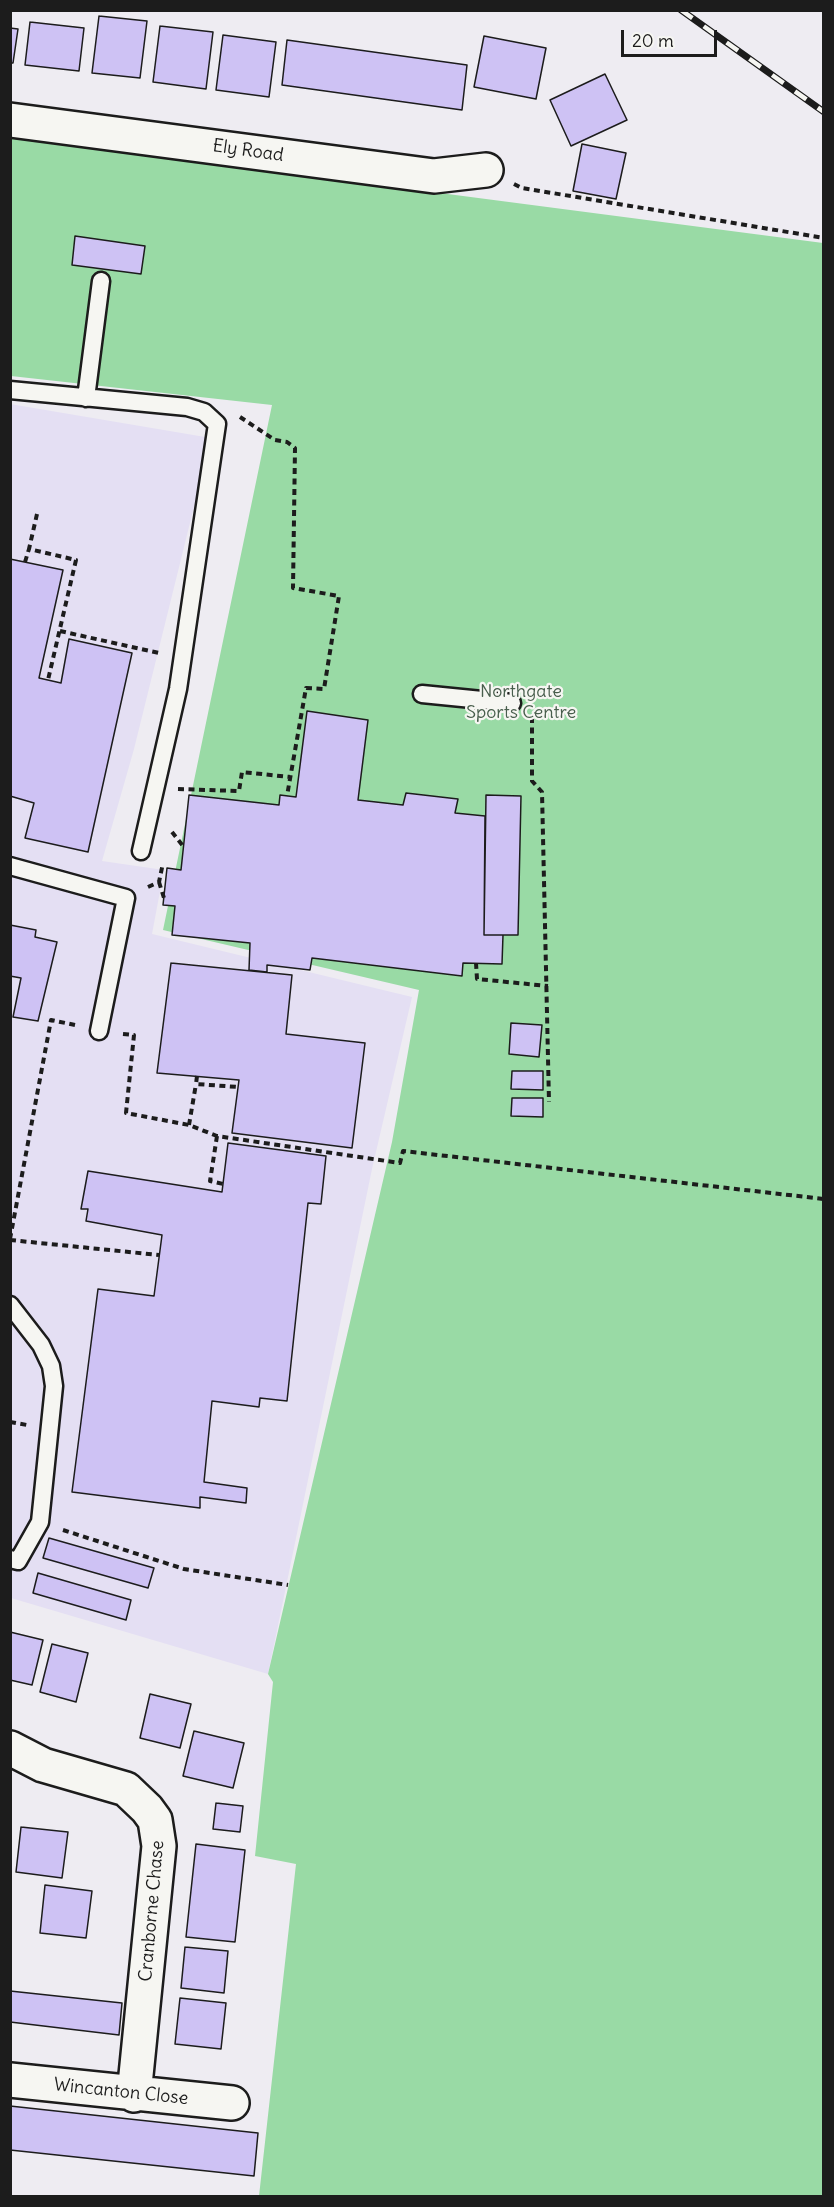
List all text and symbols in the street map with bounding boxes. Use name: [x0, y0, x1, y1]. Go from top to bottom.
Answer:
scale bar: [624, 18, 720, 56]
text: 20 m: [632, 29, 674, 52]
street label: Ely Road: [211, 135, 285, 167]
park label: Northgate Sports Centre: [466, 681, 576, 724]
street label: Cranborne Chase: [135, 1839, 169, 1983]
street label: Wincanton Close: [53, 2074, 189, 2110]

